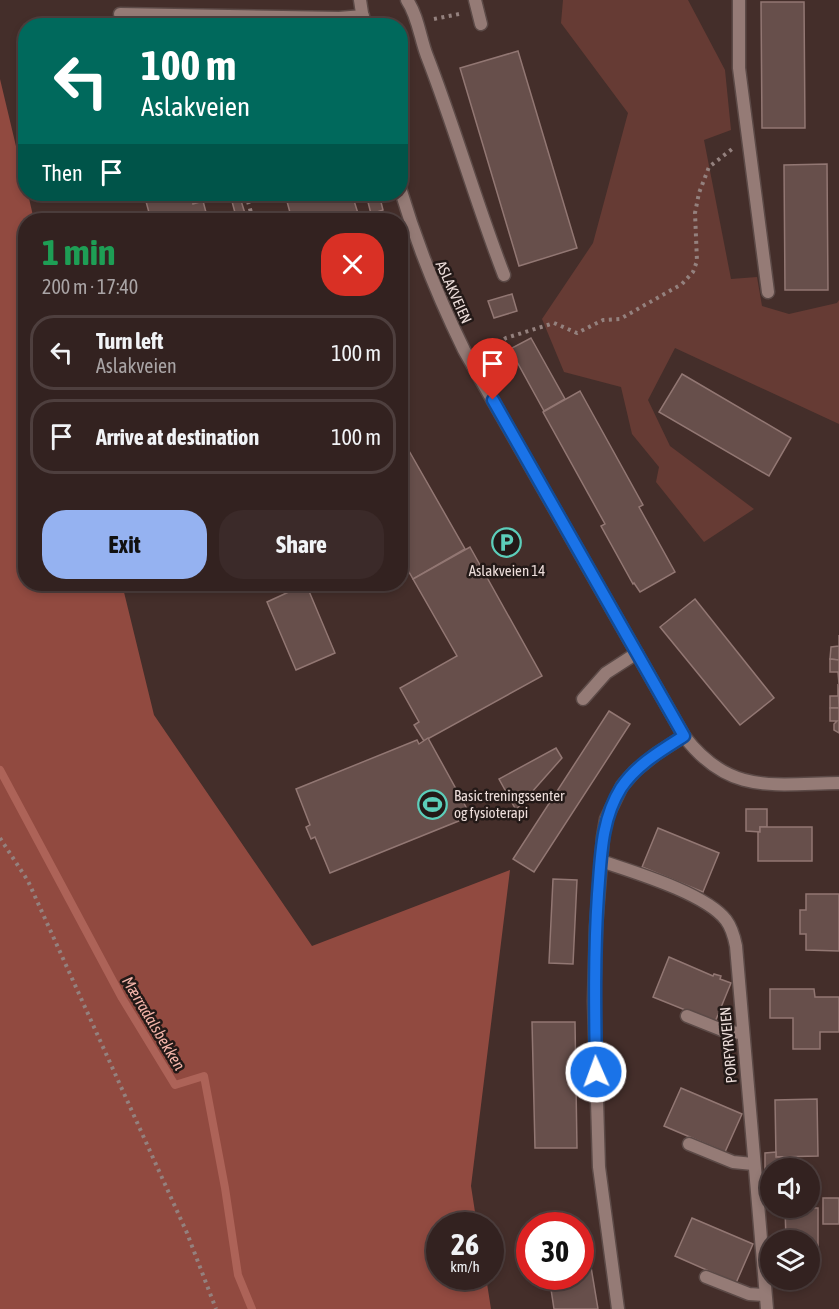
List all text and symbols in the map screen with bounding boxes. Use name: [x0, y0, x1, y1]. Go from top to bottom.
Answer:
text: 100 m: [141, 41, 236, 89]
icon: left: [42, 42, 120, 120]
text: Aslakveien: [141, 91, 250, 122]
icon: arrive: [95, 156, 128, 189]
text: Then: [42, 160, 83, 186]
text: 1 min: [42, 231, 116, 273]
button: close: [321, 233, 384, 296]
street label: ASLAKVEIEN: [433, 258, 475, 326]
text: 200 m · 17:40: [42, 275, 138, 298]
text: Turn left: [96, 328, 163, 354]
icon: left: [45, 336, 78, 369]
pin: [467, 338, 518, 400]
text: 100 m: [331, 340, 381, 366]
icon: arrive: [476, 347, 509, 380]
text: Aslakveien: [96, 354, 177, 377]
icon: arrive: [45, 420, 78, 453]
text: Arrive at destination: [96, 424, 259, 450]
text: 100 m: [331, 424, 381, 450]
button: Exit: [42, 510, 207, 579]
button: Share: [219, 510, 384, 579]
parking icon: Aslakveien 14: [491, 527, 523, 559]
place label: Aslakveien 14: [469, 562, 545, 579]
place label: Basic treningssenter og fysioterapi: [454, 787, 565, 821]
sports icon: Basic treningssenter og fysioterapi: [417, 788, 449, 820]
water label: Mærradalsbekken: [119, 973, 189, 1073]
street label: PORFYRVEIEN: [716, 1006, 740, 1084]
position arrow: [564, 1040, 628, 1104]
map controls: [760, 1158, 820, 1290]
button: sound: [760, 1158, 820, 1218]
speed limit sign: 30: [516, 1212, 594, 1290]
text: 26: [451, 1227, 479, 1261]
button: layers: [760, 1230, 820, 1290]
text: km/h: [450, 1258, 480, 1275]

